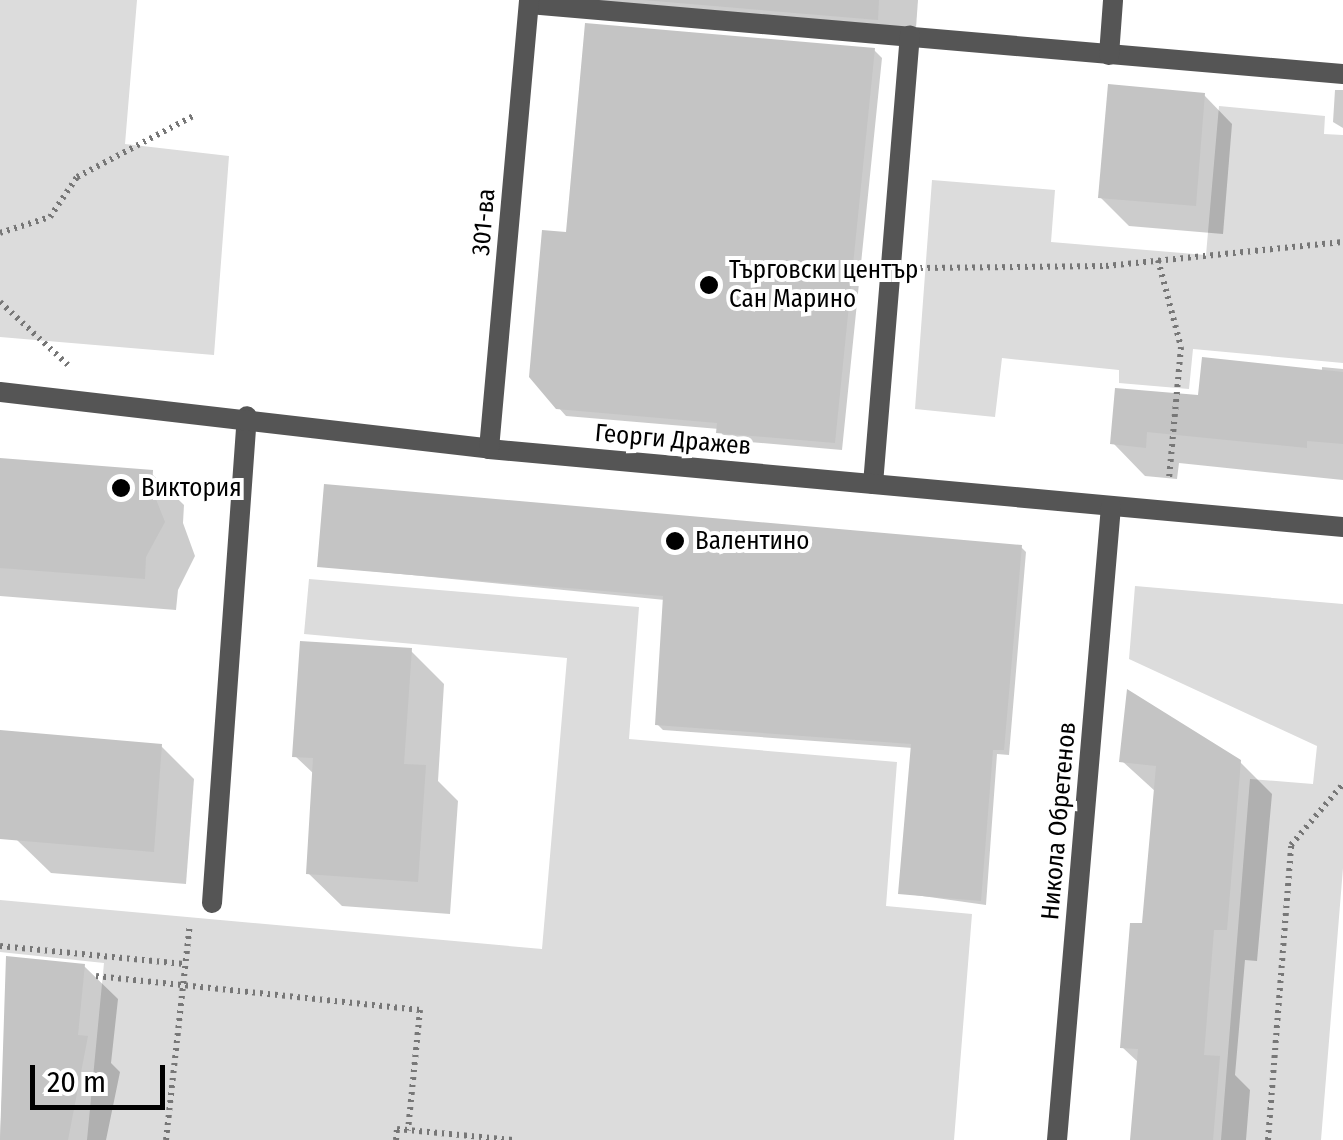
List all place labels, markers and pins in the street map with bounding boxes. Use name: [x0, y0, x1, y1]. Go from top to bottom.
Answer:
place label: Търговски център Сан Марино: [729, 256, 918, 315]
marker: Търговски център Сан Марино: [698, 274, 720, 296]
place label: Виктория: [141, 473, 242, 503]
marker: Виктория: [110, 477, 132, 499]
place label: Валентино: [695, 526, 809, 556]
marker: Валентино: [664, 530, 686, 552]

